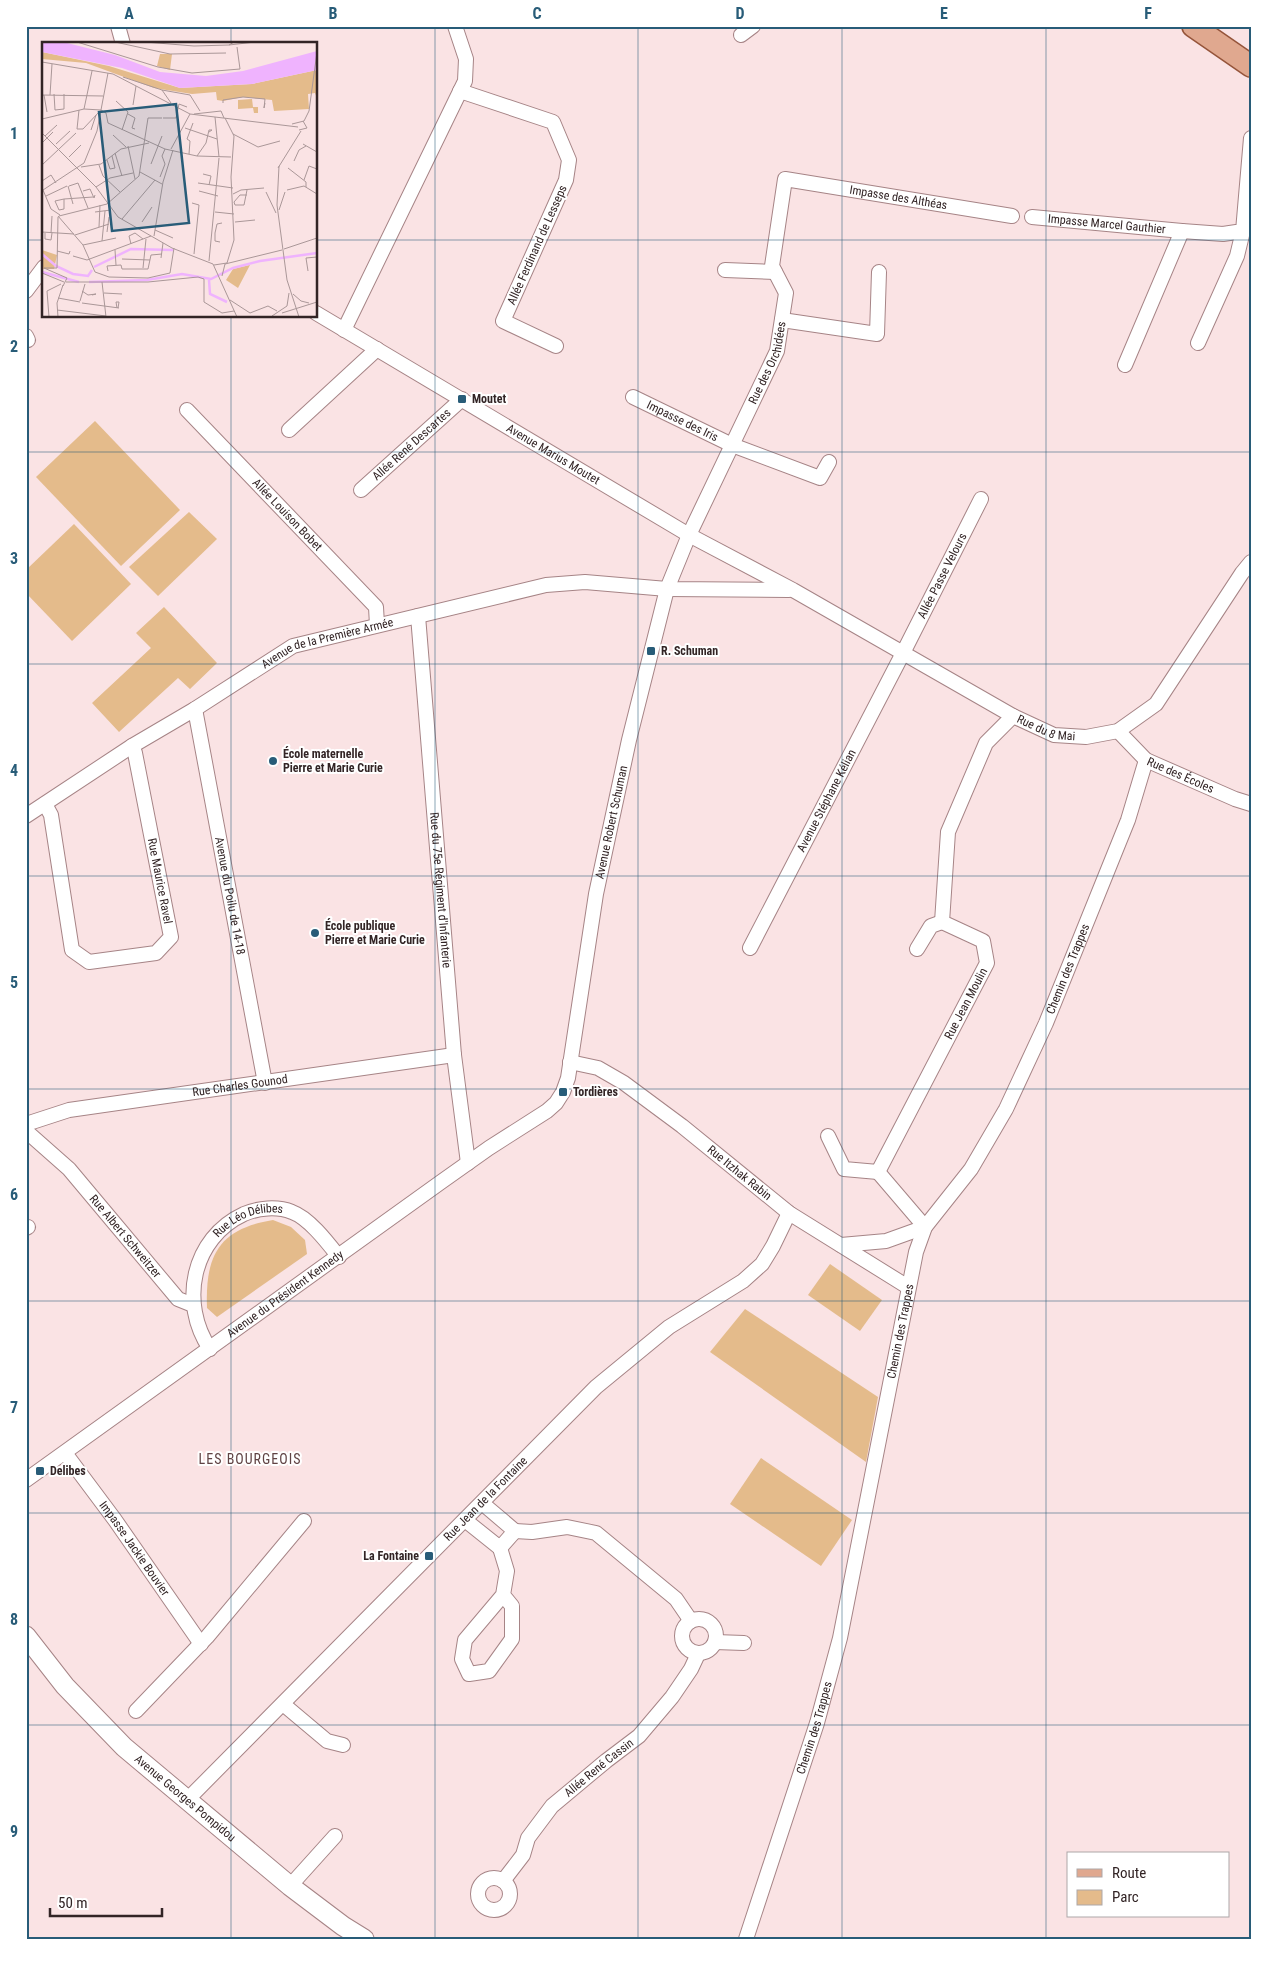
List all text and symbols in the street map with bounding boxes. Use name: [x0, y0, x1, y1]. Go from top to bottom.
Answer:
text: A: [124, 4, 134, 23]
text: B: [329, 4, 338, 23]
text: C: [532, 4, 542, 23]
text: D: [735, 4, 745, 23]
text: E: [940, 4, 948, 23]
text: F: [1144, 4, 1152, 23]
inset map: [42, 42, 318, 318]
text: 1: [10, 124, 18, 143]
street label: Allée Ferdinand de Lesseps: [504, 183, 570, 307]
street label: Impasse des Althéas: [848, 183, 948, 212]
street label: Impasse Marcel Gauthier: [1047, 212, 1167, 236]
street label: Rue des Orchidées: [746, 320, 789, 406]
text: 2: [10, 337, 18, 356]
place label: Moutet: [472, 392, 506, 406]
marker: Moutet: [456, 393, 468, 405]
street label: Impasse des Iris: [644, 398, 721, 444]
street label: Allée René Descartes: [369, 406, 454, 483]
street label: Avenue Marius Moutet: [504, 421, 603, 488]
street label: Allée Louison Bobet: [250, 476, 325, 554]
street label: Allée Passe Velours: [915, 531, 970, 621]
text: 3: [10, 549, 18, 568]
street label: Avenue de la Première Armée: [259, 615, 395, 671]
place label: R. Schuman: [661, 644, 718, 658]
marker: R. Schuman: [645, 645, 657, 657]
street label: Rue du 8 Mai: [1015, 712, 1076, 743]
place label: École maternelle Pierre et Marie Curie: [283, 746, 383, 775]
street label: Avenue Stéphane Kélian: [794, 747, 859, 854]
street label: Rue des Écoles: [1145, 754, 1216, 796]
marker: École maternelle Pierre et Marie Curie: [267, 755, 279, 767]
text: 4: [10, 761, 18, 780]
street label: Avenue Robert Schuman: [592, 764, 630, 880]
street label: Rue du 75e Régiment d'Infanterie: [427, 812, 454, 969]
street label: Avenue du Poilu de 14-18: [212, 836, 248, 956]
street label: Rue Maurice Ravel: [145, 837, 175, 925]
place label: École publique Pierre et Marie Curie: [325, 918, 425, 947]
street label: Chemin des Trappes: [1043, 922, 1092, 1016]
marker: École publique Pierre et Marie Curie: [309, 927, 321, 939]
street label: Rue Jean Moulin: [941, 965, 990, 1042]
text: 5: [10, 973, 18, 992]
street label: Rue Charles Gounod: [192, 1072, 289, 1099]
place label: Tordières: [573, 1085, 618, 1099]
marker: Tordières: [557, 1086, 569, 1098]
street label: Rue Itzhak Rabin: [705, 1142, 775, 1203]
text: 6: [10, 1185, 18, 1204]
street label: Rue Albert Schweitzer: [87, 1192, 164, 1281]
street label: Rue Léo Délibes: [210, 1201, 284, 1240]
street label: Avenue du Président Kennedy: [224, 1247, 346, 1340]
street label: Chemin des Trappes: [884, 1283, 917, 1380]
text: 7: [10, 1398, 18, 1417]
district label: LES BOURGEOIS: [199, 1451, 301, 1467]
street label: Rue Jean de la Fontaine: [441, 1453, 530, 1544]
place label: Delibes: [50, 1464, 86, 1478]
marker: Delibes: [34, 1465, 46, 1477]
street label: Impasse Jackie Bouvier: [96, 1498, 173, 1599]
place label: La Fontaine: [363, 1549, 419, 1563]
marker: La Fontaine: [423, 1550, 435, 1562]
text: 8: [10, 1610, 18, 1629]
street label: Chemin des Trappes: [794, 1680, 835, 1776]
street label: Allée René Cassin: [561, 1736, 636, 1800]
street label: Avenue Georges Pompidou: [132, 1752, 239, 1845]
text: 9: [10, 1822, 18, 1841]
legend: [1067, 1852, 1230, 1918]
text: Route: [1112, 1864, 1146, 1882]
scale bar: [50, 1885, 162, 1917]
text: Parc: [1112, 1888, 1139, 1906]
text: 50 m: [58, 1894, 88, 1912]

